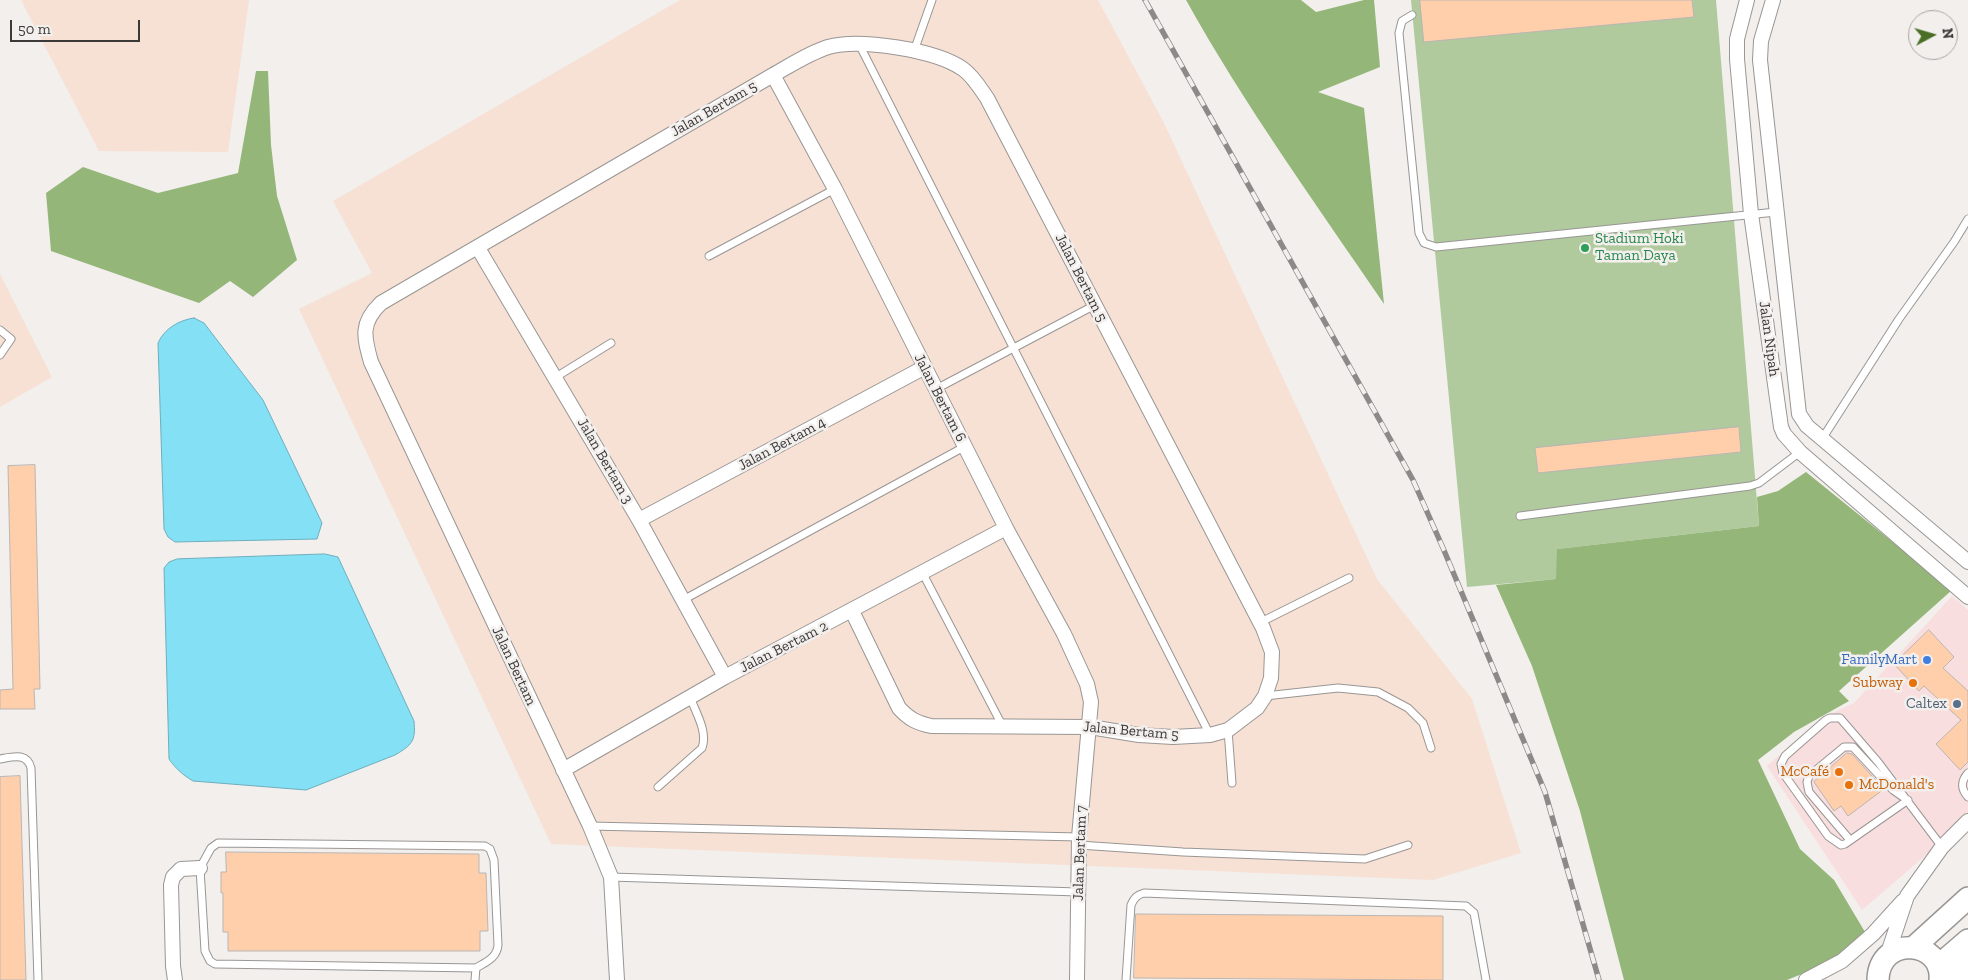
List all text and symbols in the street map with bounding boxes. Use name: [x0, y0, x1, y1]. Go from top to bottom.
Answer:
scale bar: [12, 10, 142, 42]
north arrow: [1908, 10, 1958, 60]
text: 50 m: [18, 20, 51, 38]
text: N: [1938, 27, 1956, 40]
street label: Jalan Bertam 5: [668, 77, 760, 141]
place label: Stadium Hoki Taman Daya: [1595, 230, 1684, 265]
street label: Jalan Bertam 5: [1051, 231, 1111, 325]
marker: Stadium Hoki Taman Daya: [1579, 242, 1591, 254]
street label: Jalan Nipah: [1755, 300, 1783, 378]
street label: Jalan Bertam 6: [910, 351, 970, 445]
street label: Jalan Bertam 4: [735, 413, 829, 475]
street label: Jalan Bertam 3: [573, 415, 637, 507]
street label: Jalan Bertam 2: [737, 617, 831, 677]
street label: Jalan Bertam: [488, 624, 540, 708]
place label: FamilyMart: [1841, 651, 1917, 669]
marker: FamilyMart: [1921, 654, 1933, 666]
place label: Subway: [1853, 674, 1903, 692]
marker: Subway: [1907, 677, 1919, 689]
place label: Caltex: [1906, 695, 1947, 713]
marker: Caltex: [1951, 698, 1963, 710]
street label: Jalan Bertam 5: [1082, 718, 1180, 744]
place label: McCafé: [1781, 763, 1829, 781]
marker: McCafé: [1833, 766, 1845, 778]
place label: McDonald's: [1859, 776, 1934, 794]
marker: McDonald's: [1843, 779, 1855, 791]
street label: Jalan Bertam 7: [1069, 805, 1091, 901]

